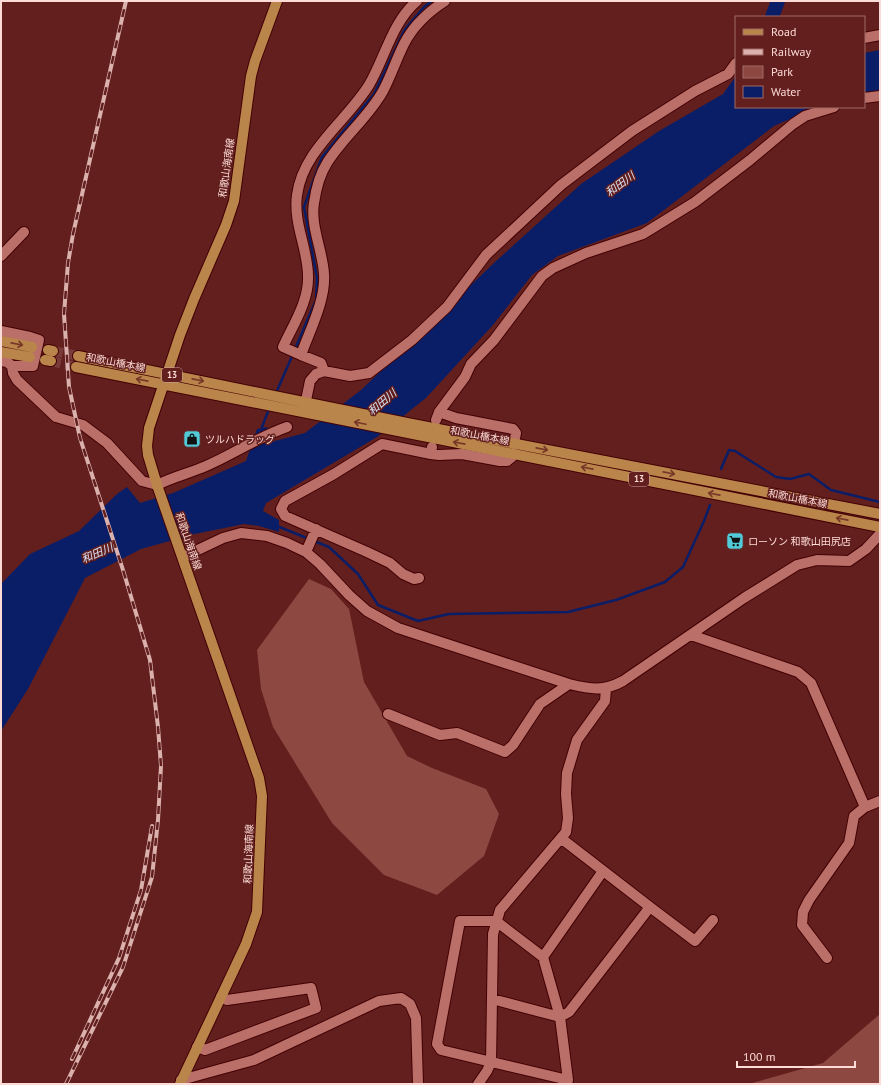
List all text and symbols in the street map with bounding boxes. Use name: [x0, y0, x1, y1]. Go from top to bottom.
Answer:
legend: [735, 16, 865, 108]
text: Road: [771, 24, 796, 39]
text: Railway: [771, 44, 811, 59]
text: Park: [771, 64, 793, 79]
text: Water: [771, 84, 801, 99]
street label: 和歌山海南線: [216, 137, 237, 199]
water label: 和田川: [603, 168, 638, 200]
one-way arrow: [10, 340, 23, 348]
street label: 和歌山橋本線: [85, 350, 147, 375]
road number: 13: [162, 368, 182, 382]
one-way arrow: [136, 375, 149, 383]
one-way arrow: [192, 377, 205, 385]
water label: 和田川: [365, 385, 400, 418]
one-way arrow: [354, 419, 367, 427]
street label: 和歌山橋本線: [449, 423, 511, 448]
shop icon: ツルハドラッグ: [182, 429, 202, 449]
place label: ツルハドラッグ: [205, 433, 275, 446]
one-way arrow: [453, 439, 466, 447]
one-way arrow: [535, 445, 548, 453]
one-way arrow: [581, 464, 594, 472]
one-way arrow: [663, 470, 676, 478]
road number: 13: [629, 472, 649, 486]
street label: 和歌山橋本線: [767, 486, 829, 511]
one-way arrow: [708, 489, 721, 497]
street label: 和歌山海南線: [173, 511, 204, 572]
one-way arrow: [836, 515, 849, 523]
supermarket icon: ローソン 和歌山田尻店: [725, 531, 745, 551]
place label: ローソン 和歌山田尻店: [748, 535, 851, 548]
water label: 和田川: [79, 539, 116, 566]
street label: 和歌山海南線: [241, 824, 256, 884]
scale bar: [737, 1043, 855, 1069]
text: 100 m: [743, 1049, 776, 1064]

